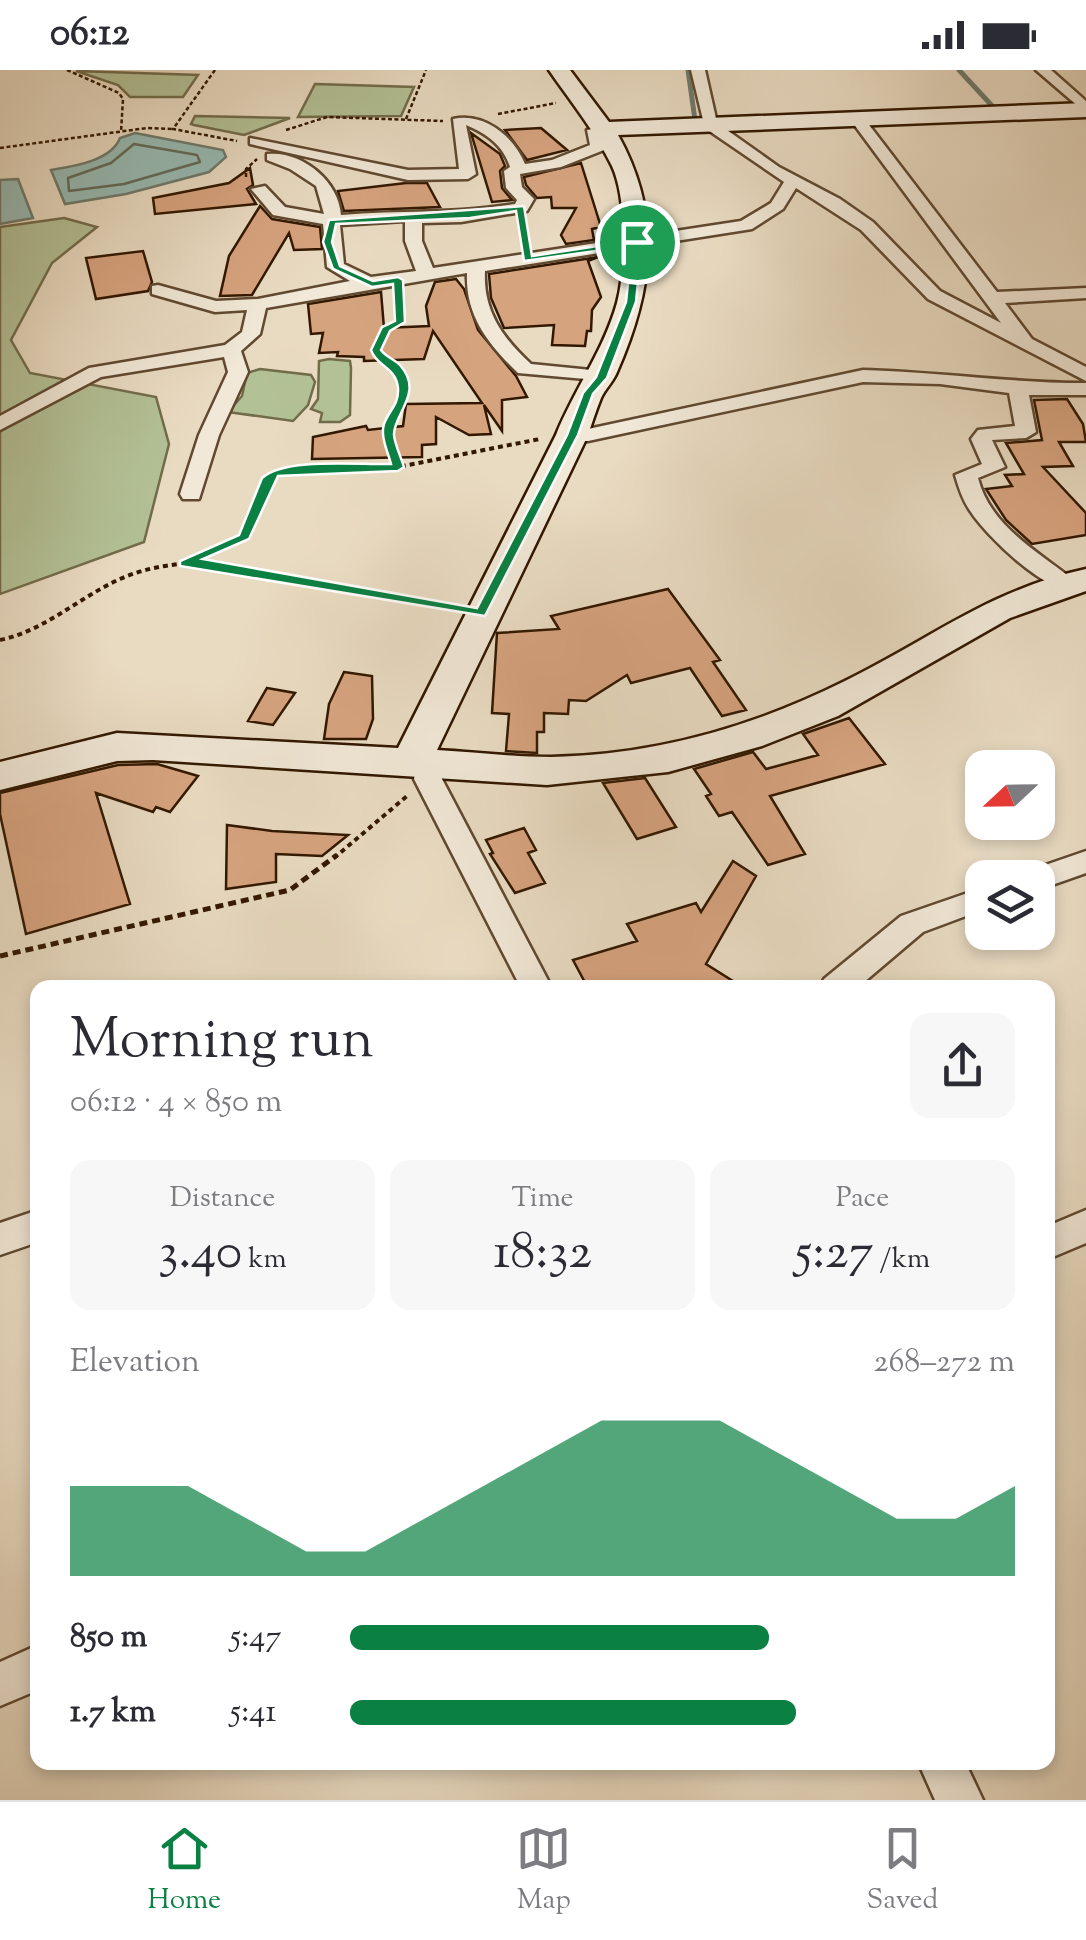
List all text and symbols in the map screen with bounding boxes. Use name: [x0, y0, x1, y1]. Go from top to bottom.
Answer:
text: 06:12: [50, 8, 129, 62]
pin: [595, 200, 680, 285]
icon: arrive: [610, 215, 665, 270]
north arrow: [965, 750, 1055, 840]
map controls: [965, 750, 1055, 950]
button: layers: [965, 860, 1055, 950]
text: Morning run: [70, 1003, 374, 1082]
button: share: [910, 1013, 1015, 1118]
text: 06:12 · 4 × 850 m: [70, 1080, 282, 1126]
text: Distance: [170, 1179, 275, 1219]
text: Time: [511, 1179, 574, 1219]
text: Pace: [836, 1179, 889, 1219]
text: 3.40: [158, 1219, 242, 1291]
text: 18:32: [493, 1219, 592, 1291]
text: 5:27: [795, 1219, 873, 1291]
text: km: [242, 1240, 287, 1280]
text: /km: [873, 1240, 930, 1280]
text: Elevation: [70, 1340, 200, 1386]
text: 268–272 m: [873, 1340, 1015, 1386]
text: 850 m: [70, 1615, 147, 1661]
text: 5:47: [230, 1615, 281, 1661]
text: 1.7 km: [70, 1690, 156, 1736]
text: 5:41: [230, 1690, 276, 1736]
tab: Home: [148, 1821, 221, 1921]
tab: Map: [516, 1821, 571, 1921]
tab: Saved: [866, 1821, 938, 1921]

